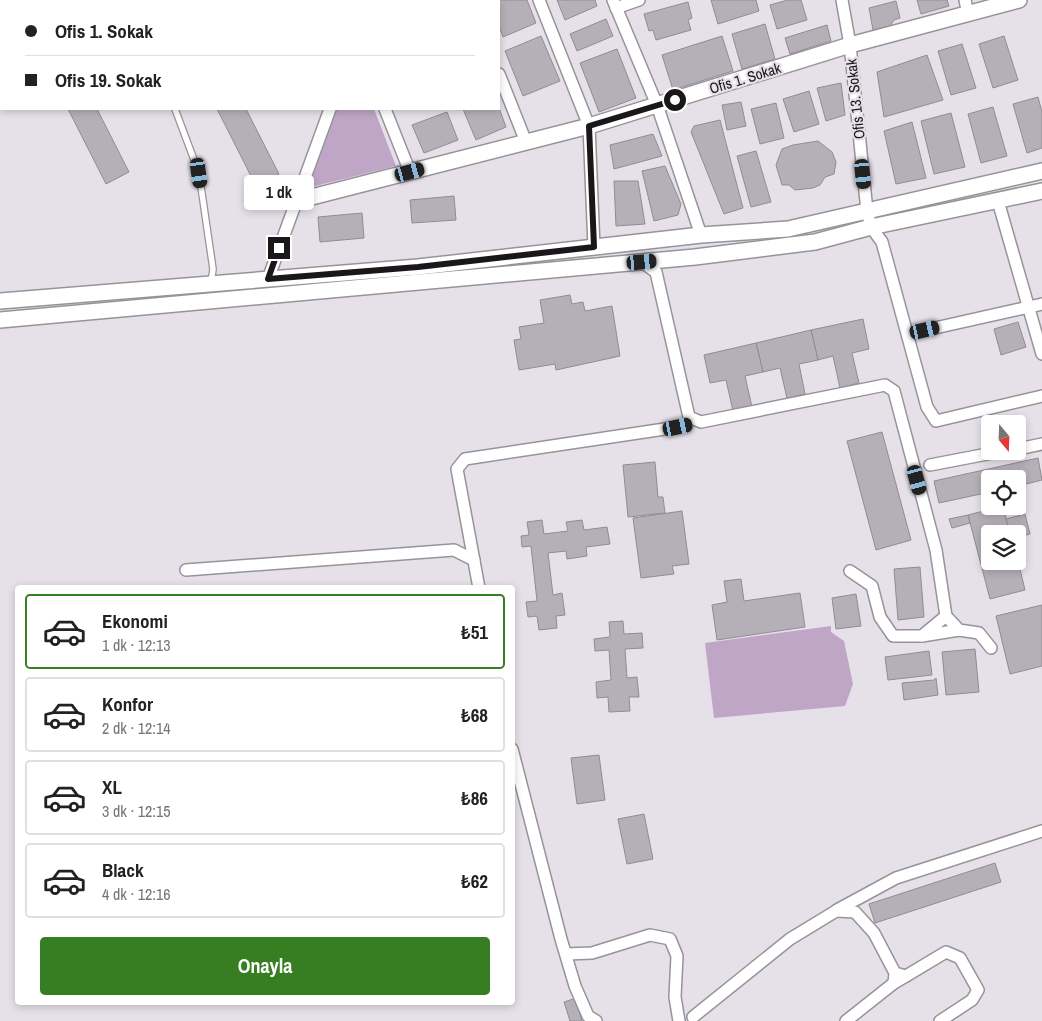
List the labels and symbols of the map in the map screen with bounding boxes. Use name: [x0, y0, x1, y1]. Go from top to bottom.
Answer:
street label: Ofis 1. Sokak: [707, 57, 784, 99]
street label: Ofis 13. Sokak: [840, 57, 870, 140]
route start: [664, 89, 686, 111]
car: [189, 157, 208, 189]
car: [853, 158, 872, 190]
car: [393, 161, 426, 183]
callout: 1 dk: [244, 176, 314, 210]
route end: [268, 237, 290, 259]
car: [626, 253, 657, 271]
car: [908, 319, 941, 341]
north arrow: [981, 415, 1026, 460]
car: [661, 417, 694, 437]
car: [905, 464, 928, 496]

